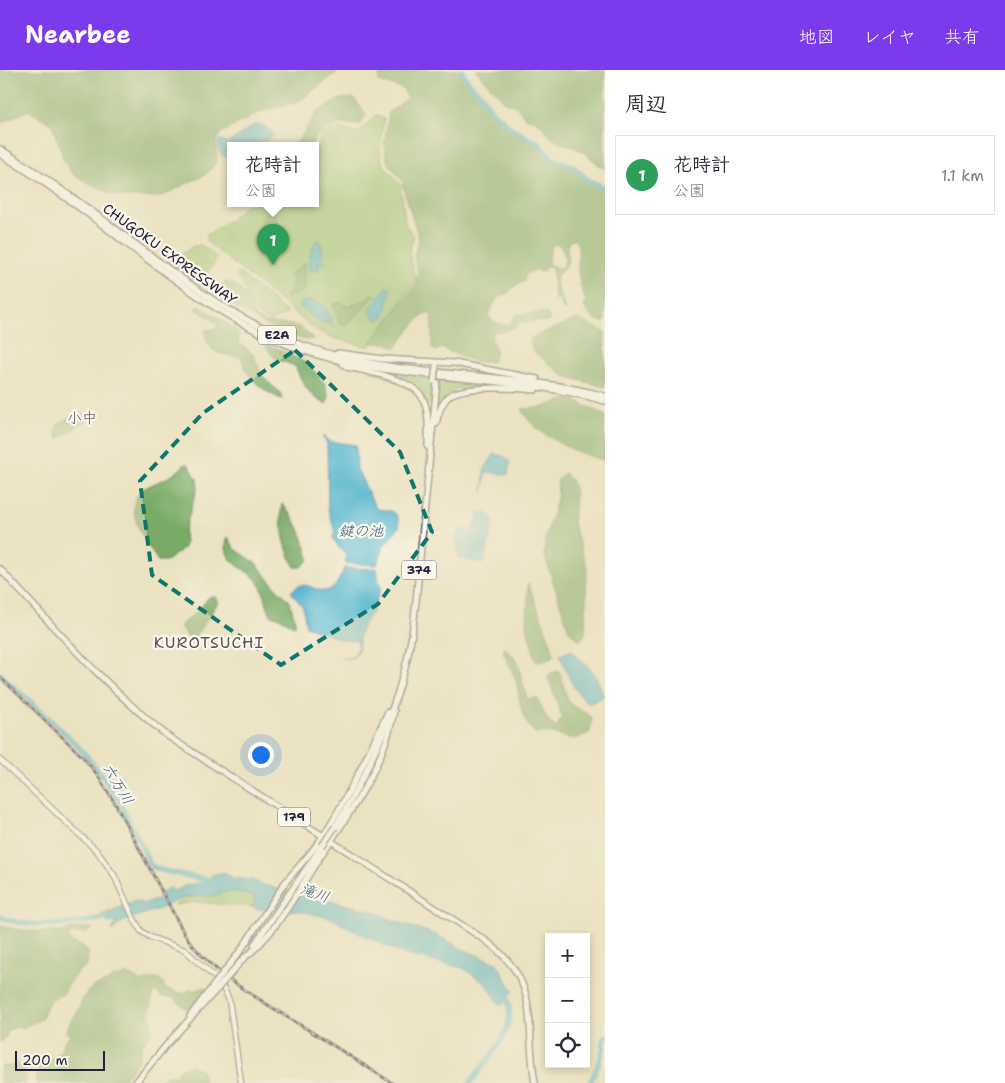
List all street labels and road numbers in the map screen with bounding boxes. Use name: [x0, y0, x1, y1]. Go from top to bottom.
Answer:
street label: CHUGOKU EXPRESSWAY: [99, 199, 241, 309]
road number: E2A: [258, 326, 296, 344]
road number: 374: [402, 560, 436, 580]
road number: 179: [278, 808, 310, 826]

